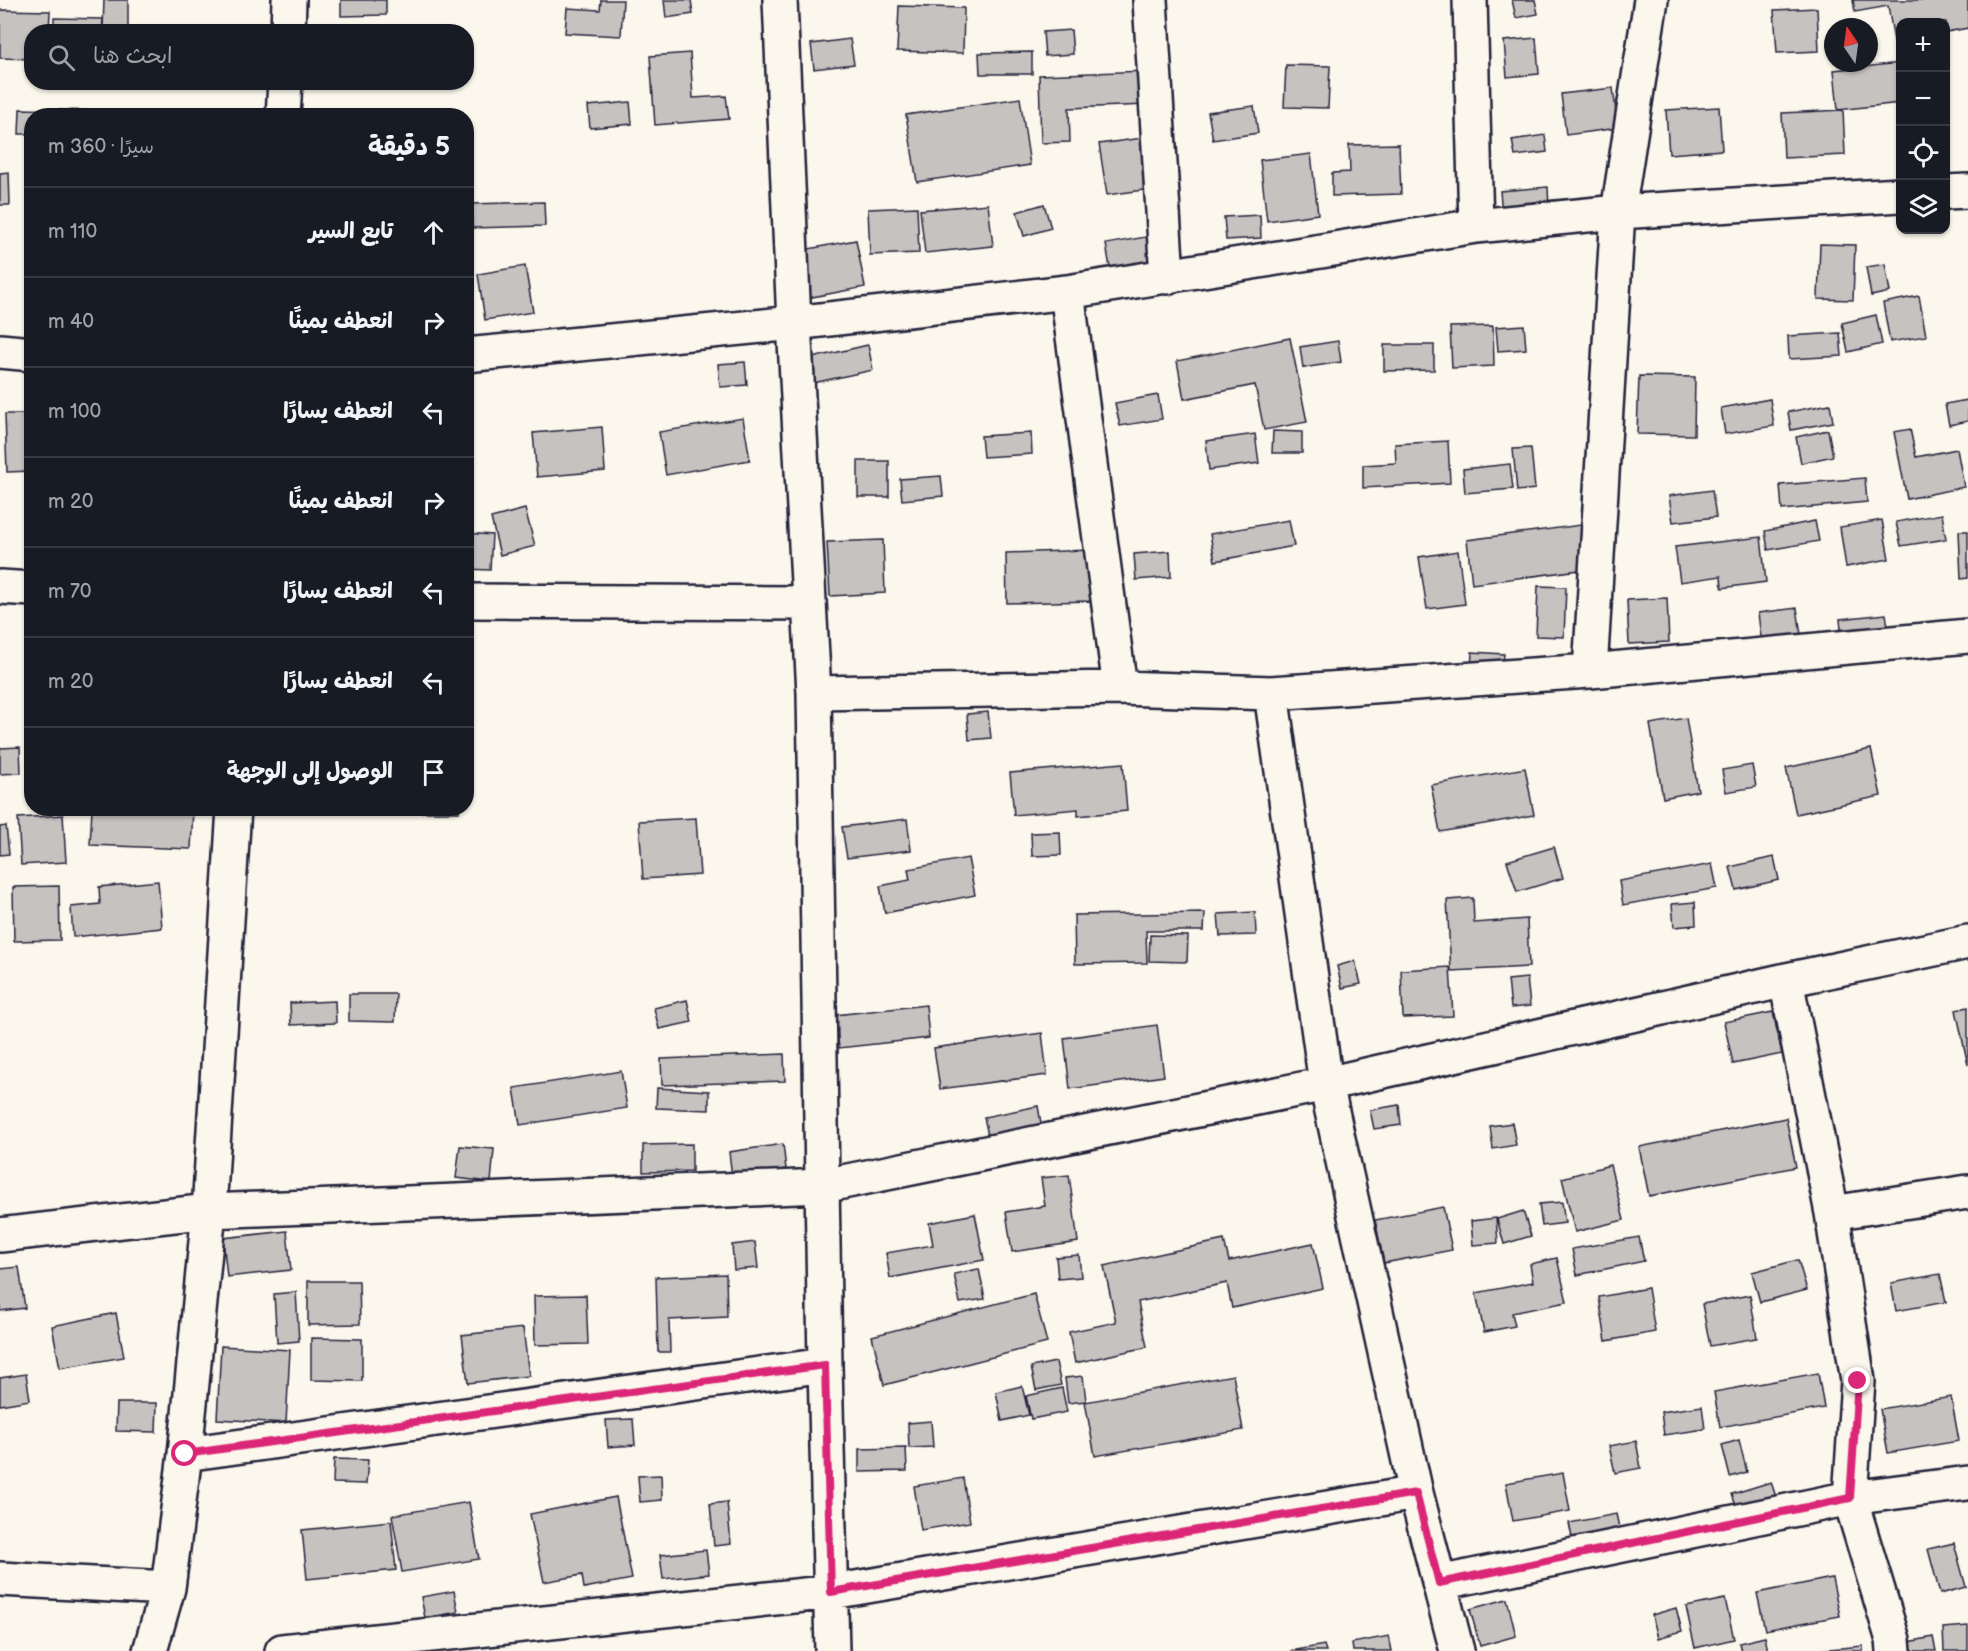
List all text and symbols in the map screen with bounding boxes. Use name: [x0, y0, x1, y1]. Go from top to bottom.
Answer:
north arrow: [1824, 18, 1878, 72]
map controls: [1896, 18, 1950, 234]
button: +: [1896, 18, 1950, 72]
search box: [24, 24, 474, 90]
icon: search: [45, 41, 78, 74]
text: ابحث هنا: [93, 43, 173, 70]
button: −: [1896, 72, 1950, 126]
button: locate: [1896, 126, 1950, 180]
text: 5 دقيقة: [368, 132, 450, 163]
text: سيرًا · 360 m: [48, 135, 154, 159]
button: layers: [1896, 180, 1950, 234]
icon: ahead: [417, 216, 450, 249]
text: تابع السير: [309, 218, 393, 245]
text: 110 m: [48, 220, 97, 244]
icon: right: [417, 306, 450, 339]
text: انعطف يمينًا: [289, 308, 393, 335]
text: 40 m: [48, 310, 94, 334]
icon: left: [417, 396, 450, 429]
text: انعطف يسارًا: [283, 398, 393, 425]
text: 100 m: [48, 400, 101, 424]
icon: right: [417, 486, 450, 519]
text: انعطف يمينًا: [289, 488, 393, 515]
text: 20 m: [48, 490, 94, 514]
icon: left: [417, 576, 450, 609]
text: انعطف يسارًا: [283, 578, 393, 605]
text: 70 m: [48, 580, 92, 604]
icon: left: [417, 666, 450, 699]
text: انعطف يسارًا: [283, 668, 393, 695]
text: 20 m: [48, 670, 94, 694]
icon: arrive: [417, 756, 450, 789]
text: الوصول إلى الوجهة: [226, 758, 393, 785]
route end: [1844, 1367, 1870, 1393]
route start: [171, 1440, 197, 1466]

